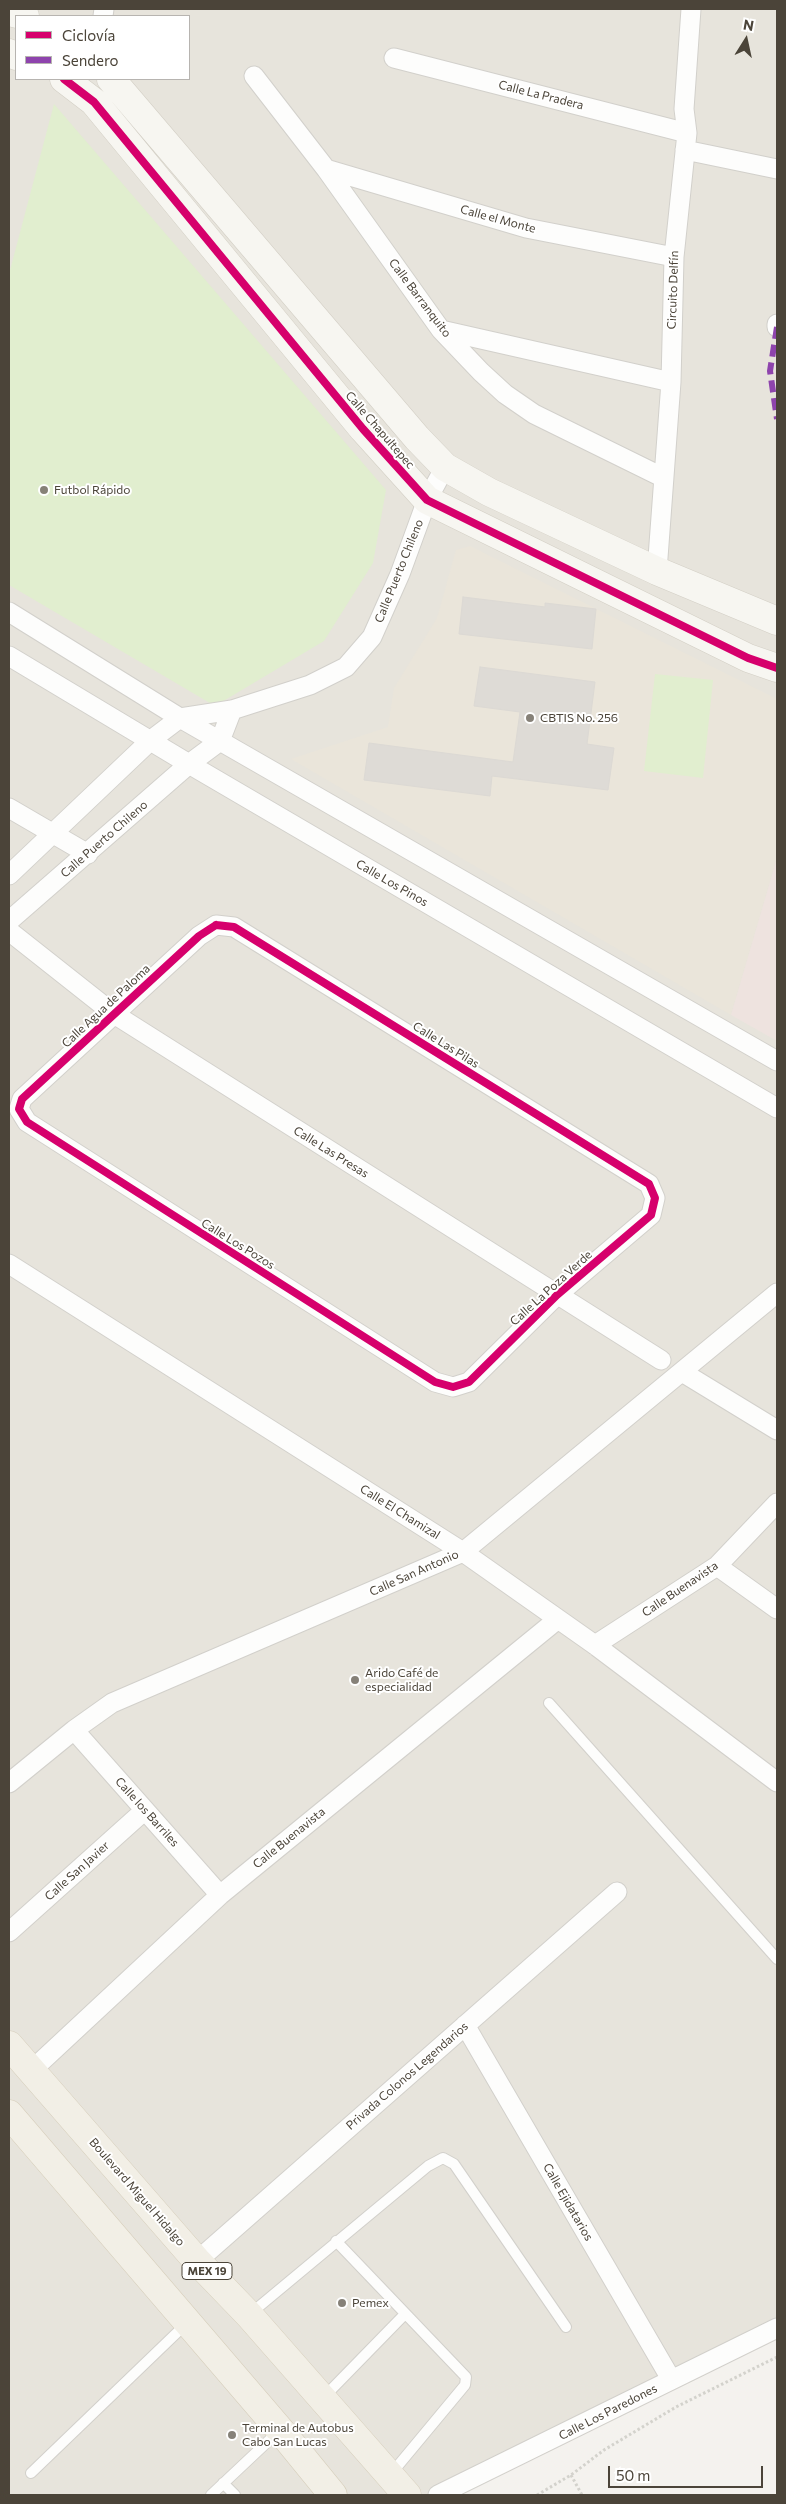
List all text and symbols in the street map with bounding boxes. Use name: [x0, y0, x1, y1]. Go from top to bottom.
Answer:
legend: [15, 15, 190, 80]
north arrow: [721, 15, 771, 65]
text: N: [742, 15, 755, 34]
text: Ciclovía: [62, 26, 115, 44]
text: Sendero: [62, 51, 119, 69]
street label: Calle La Pradera: [497, 77, 585, 113]
street label: Calle el Monte: [459, 202, 537, 236]
street label: Circuito Delfín: [664, 250, 682, 330]
street label: Calle Barranquito: [386, 256, 454, 340]
street label: Calle Chapultepec: [342, 388, 418, 472]
place label: Futbol Rápido: [54, 483, 130, 497]
marker: Futbol Rápido: [38, 484, 50, 496]
street label: Calle Puerto Chileno: [372, 517, 426, 625]
place label: CBTIS No. 256: [540, 711, 618, 725]
marker: CBTIS No. 256: [524, 712, 536, 724]
street label: Calle Puerto Chileno: [58, 797, 150, 881]
street label: Calle Los Pinos: [353, 857, 431, 909]
street label: Calle Agua de Paloma: [59, 961, 153, 1051]
street label: Calle Las Pilas: [410, 1019, 482, 1071]
street label: Calle Las Presas: [291, 1123, 371, 1181]
street label: Calle Los Pozos: [199, 1216, 277, 1272]
street label: Calle La Poza Verde: [507, 1247, 595, 1329]
street label: Calle El Chamizal: [357, 1482, 443, 1542]
street label: Calle San Antonio: [367, 1547, 461, 1599]
street label: Calle Buenavista: [639, 1558, 721, 1620]
place label: Arido Café de especialidad: [365, 1666, 438, 1694]
marker: Arido Café de especialidad: [349, 1674, 361, 1686]
street label: Calle los Barriles: [112, 1774, 182, 1850]
street label: Calle Buenavista: [250, 1804, 328, 1872]
street label: Calle San Javier: [42, 1838, 112, 1904]
street label: Privada Colonos Legendarios: [343, 2019, 471, 2133]
street label: Boulevard Miguel Hidalgo: [86, 2135, 188, 2249]
street label: Calle Ejidatarios: [540, 2161, 596, 2243]
road number: MEX 19: [182, 2262, 232, 2280]
place label: Pemex: [352, 2296, 389, 2310]
marker: Pemex: [336, 2297, 348, 2309]
street label: Calle Los Paredones: [556, 2381, 660, 2443]
place label: Terminal de Autobus Cabo San Lucas: [242, 2421, 354, 2449]
marker: Terminal de Autobus Cabo San Lucas: [226, 2429, 238, 2441]
scale bar: [611, 2456, 766, 2488]
text: 50 m: [616, 2466, 650, 2484]

